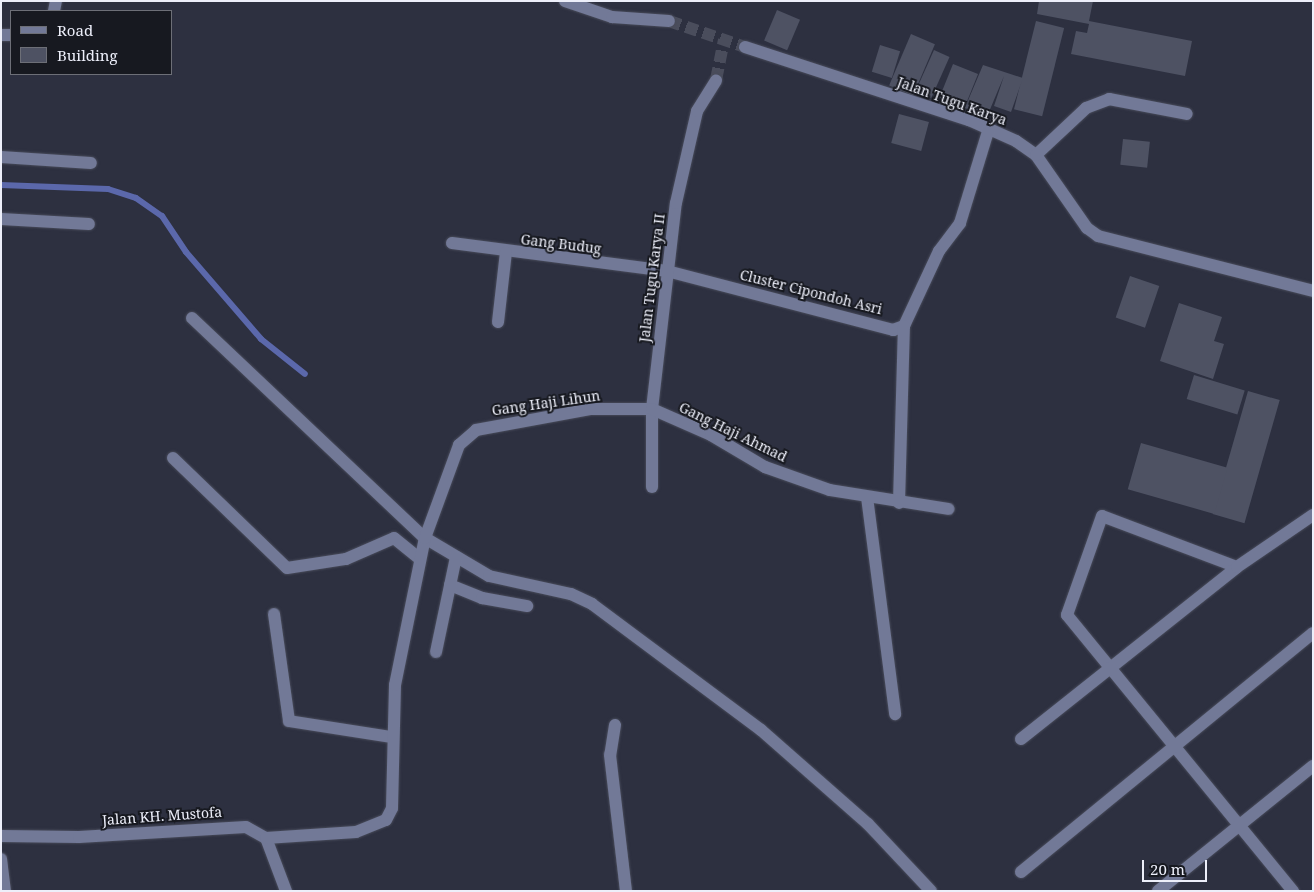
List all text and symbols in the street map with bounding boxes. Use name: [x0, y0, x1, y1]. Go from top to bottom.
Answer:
legend: [10, 10, 172, 75]
text: Road: [57, 20, 93, 40]
text: Building: [57, 45, 118, 65]
street label: Jalan Tugu Karya: [895, 73, 1009, 129]
street label: Jalan Tugu Karya II: [636, 213, 668, 343]
street label: Gang Budug: [520, 231, 602, 257]
street label: Cluster Cipondoh Asri: [738, 266, 884, 318]
street label: Gang Haji Lihun: [491, 387, 601, 419]
street label: Gang Haji Ahmad: [676, 399, 790, 465]
street label: Jalan KH. Mustofa: [101, 803, 223, 829]
scale bar: [1144, 850, 1209, 882]
text: 20 m: [1150, 859, 1185, 879]

